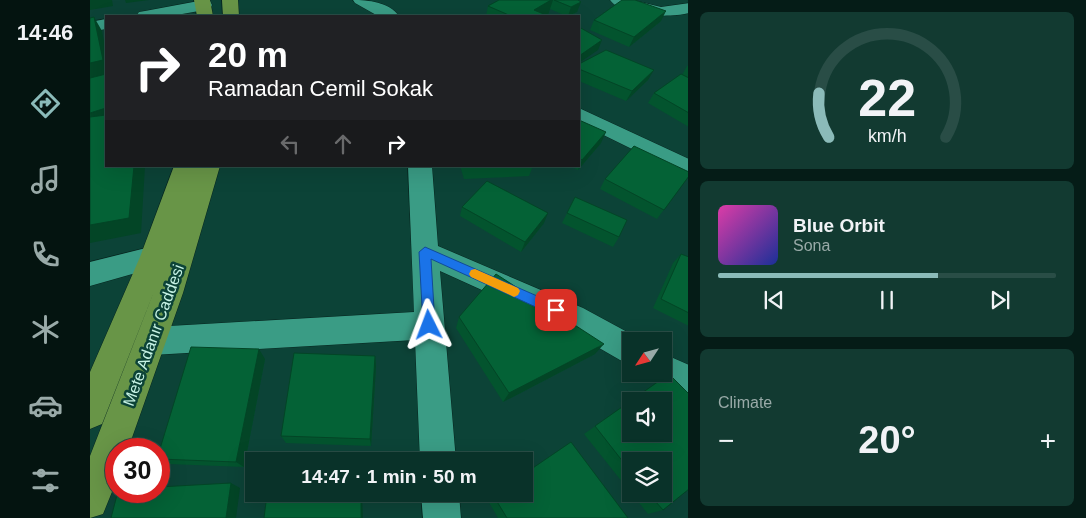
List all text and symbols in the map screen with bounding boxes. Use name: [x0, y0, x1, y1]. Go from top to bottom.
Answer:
text: 14:46: [17, 20, 73, 45]
icon: right: [125, 35, 190, 100]
text: 20 m: [208, 35, 288, 74]
text: 22: [858, 69, 916, 127]
text: Ramadan Cemil Sokak: [208, 76, 433, 101]
icon: directions: [28, 86, 63, 121]
text: km/h: [868, 126, 906, 146]
icon: left: [276, 130, 304, 158]
icon: ahead: [329, 130, 357, 158]
icon: right: [382, 130, 410, 158]
icon: music: [28, 162, 63, 197]
text: Blue Orbit: [793, 215, 885, 236]
icon: phone: [28, 237, 63, 272]
text: Sona: [793, 237, 830, 254]
street label: Mete Adanır Caddesi: [120, 262, 187, 408]
icon: previous: [760, 286, 788, 314]
icon: pause: [873, 286, 901, 314]
icon: next: [986, 286, 1014, 314]
pin: [535, 289, 577, 331]
icon: arrive: [542, 296, 570, 324]
position arrow: [402, 298, 454, 350]
icon: climate: [28, 312, 63, 347]
north arrow: [622, 332, 672, 382]
map controls: [622, 332, 672, 502]
icon: car: [28, 388, 63, 423]
button: sound: [622, 392, 672, 442]
text: Climate: [718, 394, 772, 411]
text: 20°: [858, 419, 916, 461]
text: −: [718, 425, 734, 456]
text: +: [1040, 425, 1056, 456]
speed limit sign: 30: [105, 438, 170, 503]
button: layers: [622, 452, 672, 502]
icon: filters: [28, 463, 63, 498]
text: 14:47 · 1 min · 50 m: [301, 466, 477, 487]

